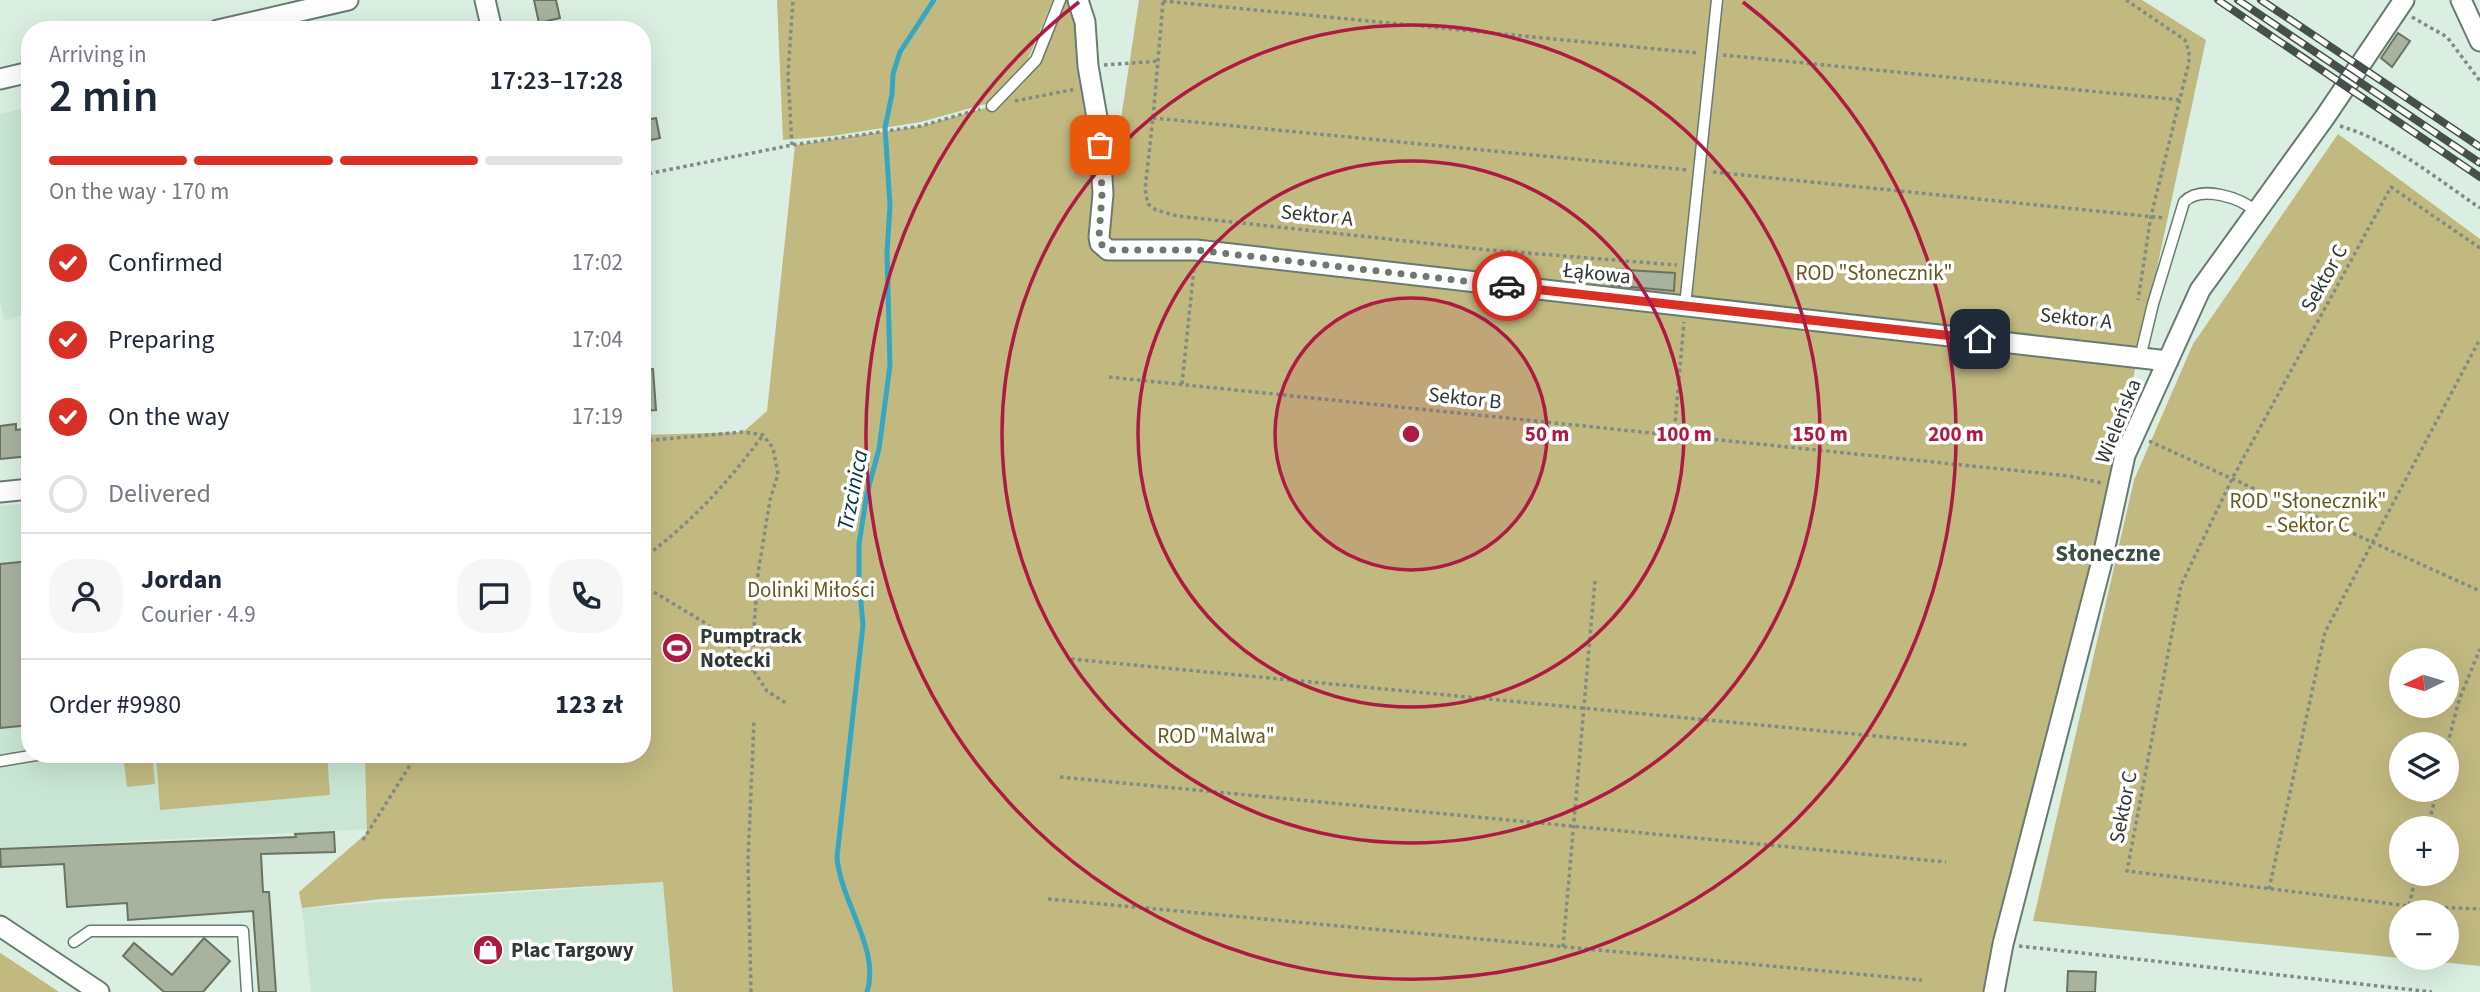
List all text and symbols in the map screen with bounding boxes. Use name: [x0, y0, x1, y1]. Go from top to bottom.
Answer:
text: Arriving in: [49, 38, 147, 71]
text: 17:23–17:28: [490, 62, 623, 99]
text: 2 min: [49, 64, 158, 129]
pin: [1070, 115, 1130, 175]
icon: bag: [1081, 126, 1119, 164]
text: On the way · 170 m: [49, 175, 229, 208]
street label: Sektor A: [1279, 196, 1355, 234]
street label: Sektor C: [2293, 239, 2355, 317]
icon: check: [49, 244, 87, 282]
text: Confirmed: [108, 244, 223, 281]
text: 17:02: [572, 246, 623, 279]
courier: [1472, 251, 1542, 321]
street label: Łąkowa: [1561, 254, 1632, 291]
park label: ROD "Słonecznik": [1796, 258, 1953, 288]
icon: car: [1488, 267, 1526, 305]
street label: Sektor A: [2038, 299, 2114, 337]
pin: [1950, 309, 2010, 369]
icon: home: [1961, 320, 1999, 358]
icon: check: [49, 321, 87, 359]
text: Preparing: [108, 321, 214, 358]
text: 17:04: [572, 323, 623, 356]
street label: Wieleńska: [2087, 374, 2149, 468]
street label: Sektor B: [1427, 379, 1503, 417]
icon: check: [49, 398, 87, 436]
text: On the way: [108, 398, 229, 435]
text: 17:19: [572, 400, 623, 433]
text: 50 m: [1525, 419, 1569, 449]
text: 100 m: [1656, 419, 1712, 449]
text: 150 m: [1792, 419, 1848, 449]
text: 200 m: [1928, 419, 1984, 449]
centre of rings: [1399, 422, 1423, 446]
water label: Trzcinica: [828, 447, 876, 533]
text: Delivered: [108, 475, 211, 512]
park label: ROD "Słonecznik" - Sektor C: [2230, 486, 2387, 540]
district label: Słoneczne: [2055, 537, 2161, 570]
button: person: [49, 559, 123, 633]
button: chat: [457, 559, 531, 633]
button: phone: [549, 559, 623, 633]
text: Jordan: [141, 561, 222, 598]
park label: Dolinki Miłości: [747, 575, 875, 605]
text: Courier · 4.9: [141, 598, 256, 631]
place label: Pumptrack Notecki: [700, 621, 803, 675]
sports icon: Pumptrack Notecki: [660, 631, 694, 665]
north arrow: [2389, 648, 2459, 718]
map controls: [2389, 648, 2459, 970]
text: Order #9980: [49, 686, 181, 723]
text: 123 zł: [555, 686, 623, 723]
park label: ROD "Malwa": [1157, 721, 1275, 751]
button: layers: [2389, 732, 2459, 802]
street label: Sektor C: [2101, 768, 2145, 846]
button: +: [2389, 816, 2459, 886]
button: −: [2389, 900, 2459, 970]
shop icon: Plac Targowy: [471, 933, 505, 967]
place label: Plac Targowy: [511, 935, 634, 965]

